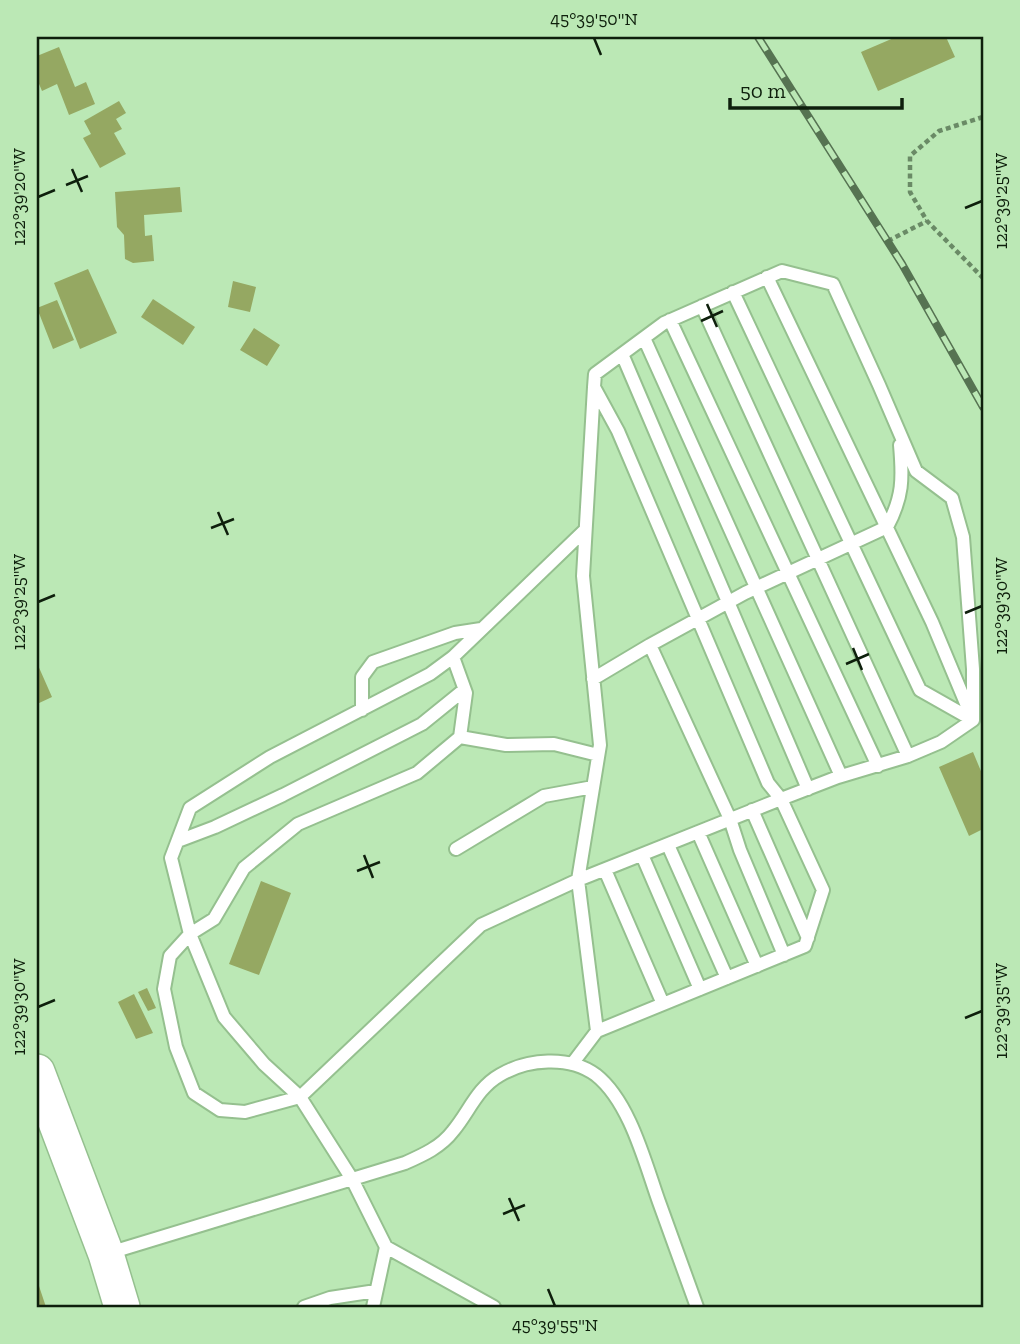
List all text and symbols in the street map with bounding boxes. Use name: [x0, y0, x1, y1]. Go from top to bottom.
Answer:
text: 45°39'50"N: [550, 8, 638, 30]
scale bar: [730, 66, 901, 110]
text: 50 m: [740, 78, 786, 103]
text: 122°39'20"W: [8, 148, 30, 246]
text: 122°39'25"W: [990, 153, 1012, 249]
text: 122°39'25"W: [8, 554, 30, 650]
text: 122°39'30"W: [990, 557, 1012, 655]
text: 122°39'30"W: [8, 958, 30, 1056]
text: 122°39'35"W: [990, 963, 1012, 1059]
text: 45°39'55"N: [512, 1314, 598, 1336]

